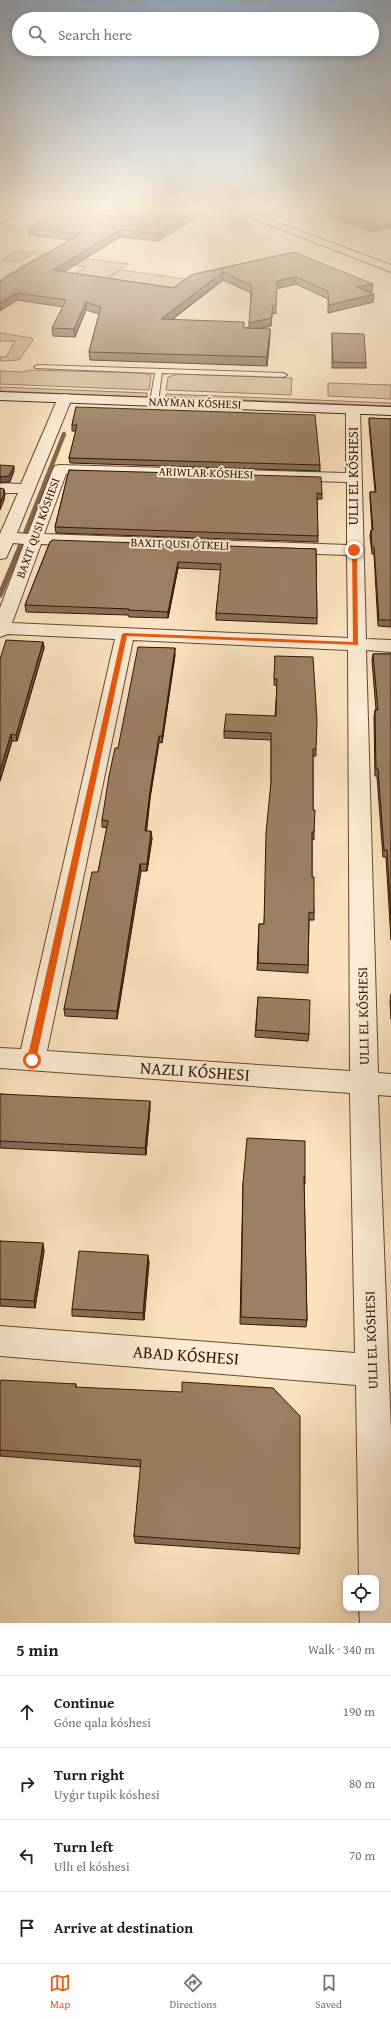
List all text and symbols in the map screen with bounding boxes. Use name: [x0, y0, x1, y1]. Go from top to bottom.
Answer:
search box: [12, 12, 379, 56]
icon: search: [26, 23, 48, 45]
text: Search here: [58, 24, 132, 45]
street label: NAYMAN KÓSHESI: [148, 392, 242, 413]
street label: ULLI EL KÓSHESI: [343, 427, 363, 525]
street label: ARIWLAR KÓSHESI: [158, 462, 254, 483]
street label: BAXIT QUSI KÓSHESI: [11, 475, 64, 580]
street label: BAXIT QUSI ÓTKELI: [130, 533, 230, 554]
route end: [345, 541, 363, 559]
street label: ULLI EL KÓSHESI: [352, 967, 374, 1065]
route start: [23, 1051, 41, 1069]
street label: NAZLI KÓSHESI: [139, 1054, 251, 1087]
street label: ULLI EL KÓSHESI: [359, 1290, 383, 1390]
street label: ABAD KÓSHESI: [132, 1338, 240, 1371]
map controls: [343, 1575, 379, 1611]
button: locate: [343, 1575, 379, 1611]
text: 5 min: [16, 1637, 58, 1662]
text: Walk · 340 m: [308, 1640, 375, 1659]
text: Continue: [54, 1692, 115, 1713]
icon: ahead: [16, 1701, 38, 1723]
text: 190 m: [343, 1702, 375, 1721]
text: Góne qala kóshesi: [54, 1713, 151, 1732]
text: Turn right: [54, 1764, 125, 1785]
icon: right: [16, 1773, 38, 1795]
text: 80 m: [349, 1774, 375, 1793]
text: Uyǵır tupik kóshesi: [54, 1785, 160, 1804]
text: Turn left: [54, 1836, 113, 1857]
icon: left: [16, 1845, 38, 1867]
text: 70 m: [349, 1846, 375, 1865]
text: Ullı el kóshesi: [54, 1857, 130, 1876]
icon: arrive: [16, 1917, 38, 1939]
text: Arrive at destination: [54, 1917, 193, 1938]
tab: Map: [49, 1972, 71, 2012]
tab: Directions: [170, 1972, 217, 2012]
tab: Saved: [315, 1972, 342, 2012]

